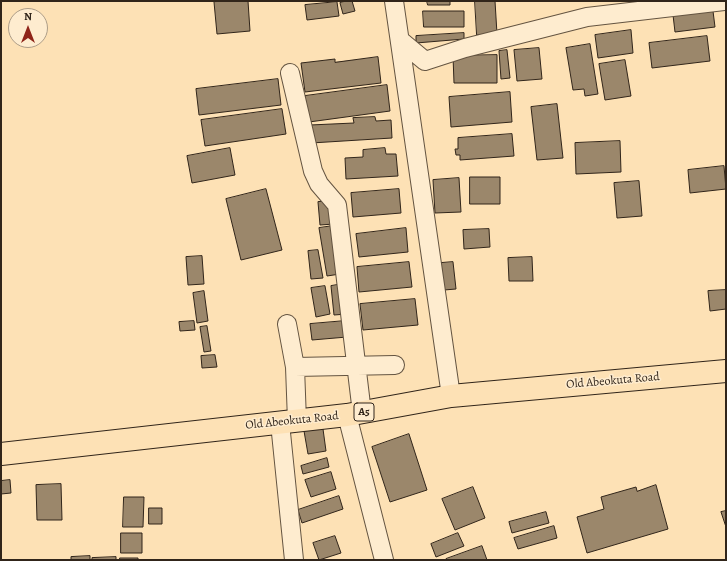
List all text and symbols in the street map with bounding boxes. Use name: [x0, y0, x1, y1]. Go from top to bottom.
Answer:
north arrow: [8, 8, 48, 48]
text: N: [24, 9, 32, 24]
street label: Old Abeokuta Road: [566, 370, 660, 392]
road number: A5: [354, 403, 374, 421]
street label: Old Abeokuta Road: [245, 409, 339, 433]

